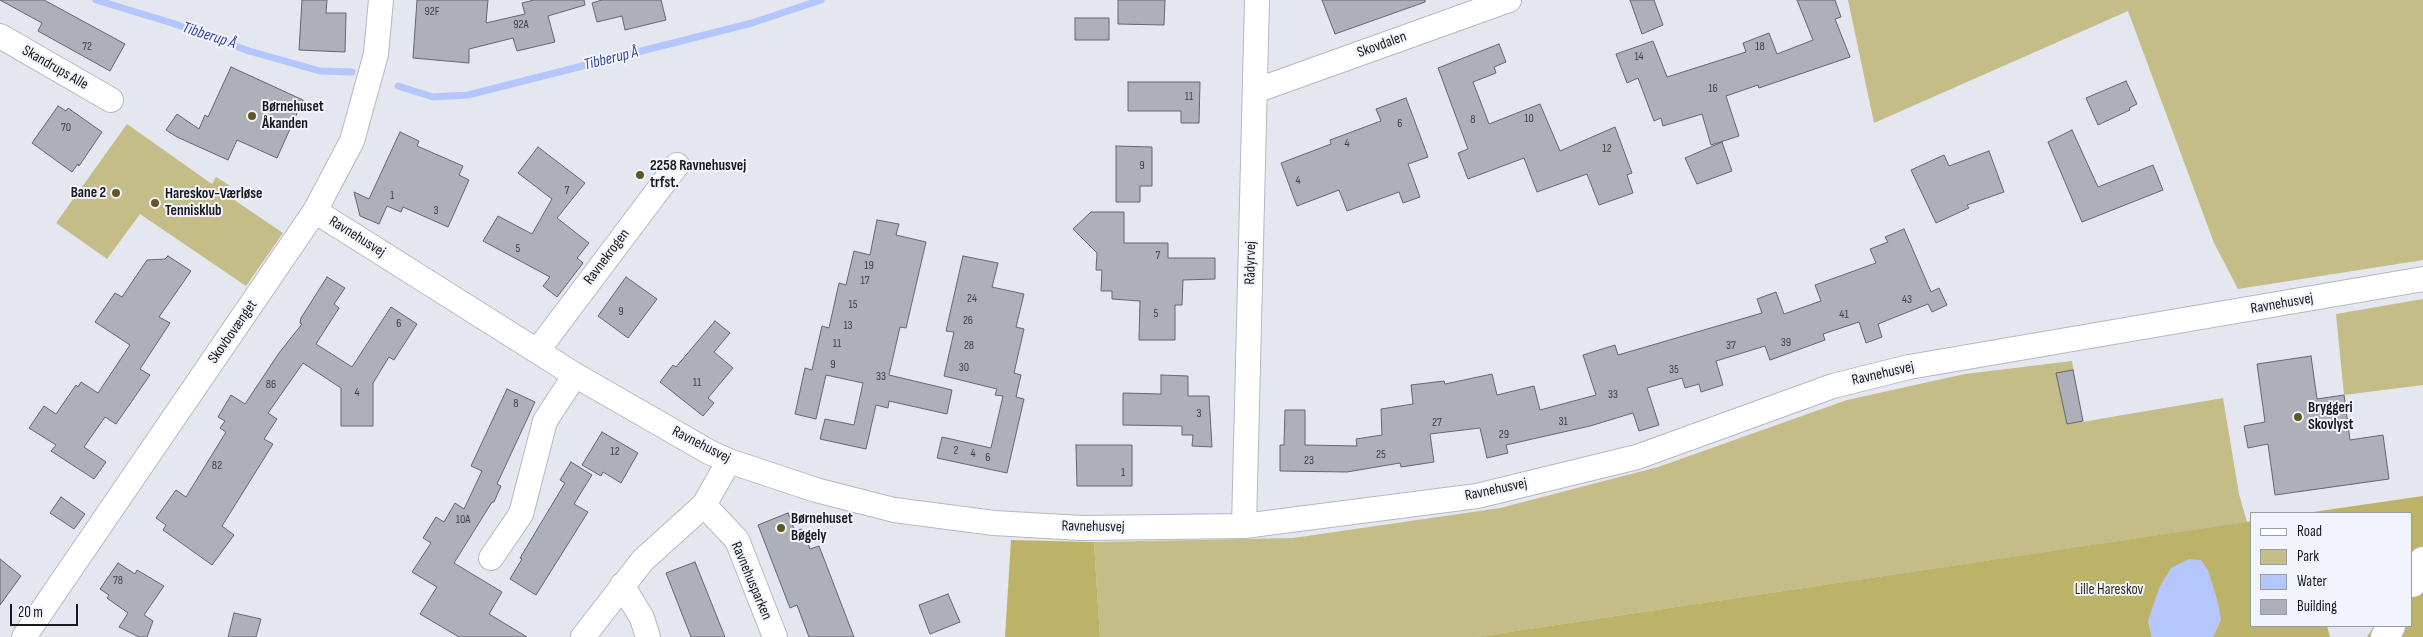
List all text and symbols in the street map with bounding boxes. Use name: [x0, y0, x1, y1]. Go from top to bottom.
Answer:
house number: 92F: [425, 5, 439, 19]
water label: Tibberup Å: [180, 18, 238, 54]
house number: 92A: [513, 18, 529, 32]
street label: Skovdalen: [1355, 28, 1409, 62]
house number: 72: [82, 40, 92, 54]
house number: 18: [1755, 40, 1765, 54]
street label: Skandrups Alle: [19, 42, 91, 94]
water label: Tibberup Å: [582, 43, 640, 75]
house number: 14: [1634, 50, 1644, 64]
house number: 16: [1708, 82, 1718, 96]
house number: 11: [1185, 90, 1193, 104]
place label: Børnehuset Åkanden: [262, 98, 324, 133]
marker: Børnehuset Åkanden: [246, 110, 258, 122]
house number: 10: [1524, 112, 1534, 126]
house number: 8: [1470, 113, 1476, 127]
house number: 6: [1397, 117, 1403, 131]
house number: 70: [61, 121, 71, 135]
house number: 4: [1344, 137, 1350, 151]
house number: 12: [1602, 142, 1612, 156]
place label: 2258 Ravnehusvej trfst.: [650, 157, 746, 192]
house number: 9: [1139, 159, 1145, 173]
marker: 2258 Ravnehusvej trfst.: [634, 169, 646, 181]
house number: 4: [1295, 174, 1301, 188]
place label: Bane 2: [71, 184, 106, 202]
house number: 7: [565, 184, 569, 198]
place label: Hareskov-Værløse Tennisklub: [165, 185, 262, 220]
marker: Bane 2: [110, 187, 122, 199]
house number: 1: [390, 189, 394, 203]
marker: Hareskov-Værløse Tennisklub: [149, 197, 161, 209]
house number: 3: [433, 204, 439, 218]
street label: Ravnehusvej: [325, 213, 389, 261]
street label: Ravnekrogen: [580, 226, 634, 288]
street label: Rådyrvej: [1242, 241, 1260, 285]
house number: 5: [516, 242, 520, 256]
house number: 7: [1156, 249, 1160, 263]
house number: 19: [864, 259, 874, 273]
house number: 17: [861, 274, 869, 288]
street label: Ravnehusvej: [2249, 290, 2315, 318]
house number: 24: [967, 292, 977, 306]
house number: 43: [1902, 293, 1912, 307]
street label: Skovbovænget: [205, 297, 261, 367]
house number: 15: [848, 298, 858, 312]
house number: 9: [618, 305, 624, 319]
house number: 5: [1154, 307, 1158, 321]
house number: 41: [1839, 308, 1849, 322]
house number: 26: [963, 314, 973, 328]
house number: 6: [396, 317, 402, 331]
house number: 13: [843, 319, 853, 333]
house number: 39: [1781, 336, 1791, 350]
house number: 11: [833, 337, 841, 351]
house number: 28: [964, 339, 974, 353]
house number: 37: [1726, 339, 1736, 353]
house number: 9: [830, 358, 836, 372]
street label: Ravnehusvej: [1850, 358, 1916, 390]
house number: 30: [959, 361, 969, 375]
house number: 35: [1669, 363, 1679, 377]
house number: 33: [876, 370, 886, 384]
house number: 11: [693, 376, 701, 390]
house number: 86: [266, 378, 276, 392]
house number: 4: [354, 386, 360, 400]
house number: 33: [1608, 388, 1618, 402]
house number: 8: [513, 397, 519, 411]
place label: Bryggeri Skovlyst: [2308, 399, 2353, 434]
house number: 3: [1196, 407, 1202, 421]
marker: Bryggeri Skovlyst: [2292, 411, 2304, 423]
house number: 31: [1558, 415, 1568, 429]
house number: 27: [1432, 416, 1442, 430]
street label: Ravnehusvej: [669, 423, 733, 467]
house number: 29: [1499, 428, 1509, 442]
house number: 2: [954, 444, 958, 458]
house number: 12: [610, 445, 620, 459]
house number: 4: [970, 447, 976, 461]
house number: 25: [1376, 448, 1386, 462]
house number: 6: [985, 451, 991, 465]
house number: 23: [1304, 454, 1314, 468]
house number: 82: [212, 459, 222, 473]
house number: 1: [1121, 466, 1125, 480]
street label: Ravnehusvej: [1463, 475, 1529, 505]
place label: Børnehuset Bøgely: [791, 510, 853, 545]
legend: [2250, 512, 2413, 627]
house number: 10A: [456, 513, 470, 527]
street label: Ravnehusvej: [1061, 517, 1125, 537]
marker: Børnehuset Bøgely: [775, 522, 787, 534]
text: Road: [2297, 522, 2322, 541]
street label: Ravnehusparken: [727, 539, 775, 623]
text: Park: [2297, 547, 2319, 566]
text: Water: [2297, 572, 2327, 591]
house number: 78: [113, 574, 123, 588]
park label: Lille Hareskov: [2075, 581, 2143, 599]
scale bar: [12, 594, 80, 626]
text: Building: [2297, 597, 2337, 616]
text: 20 m: [18, 603, 43, 622]

